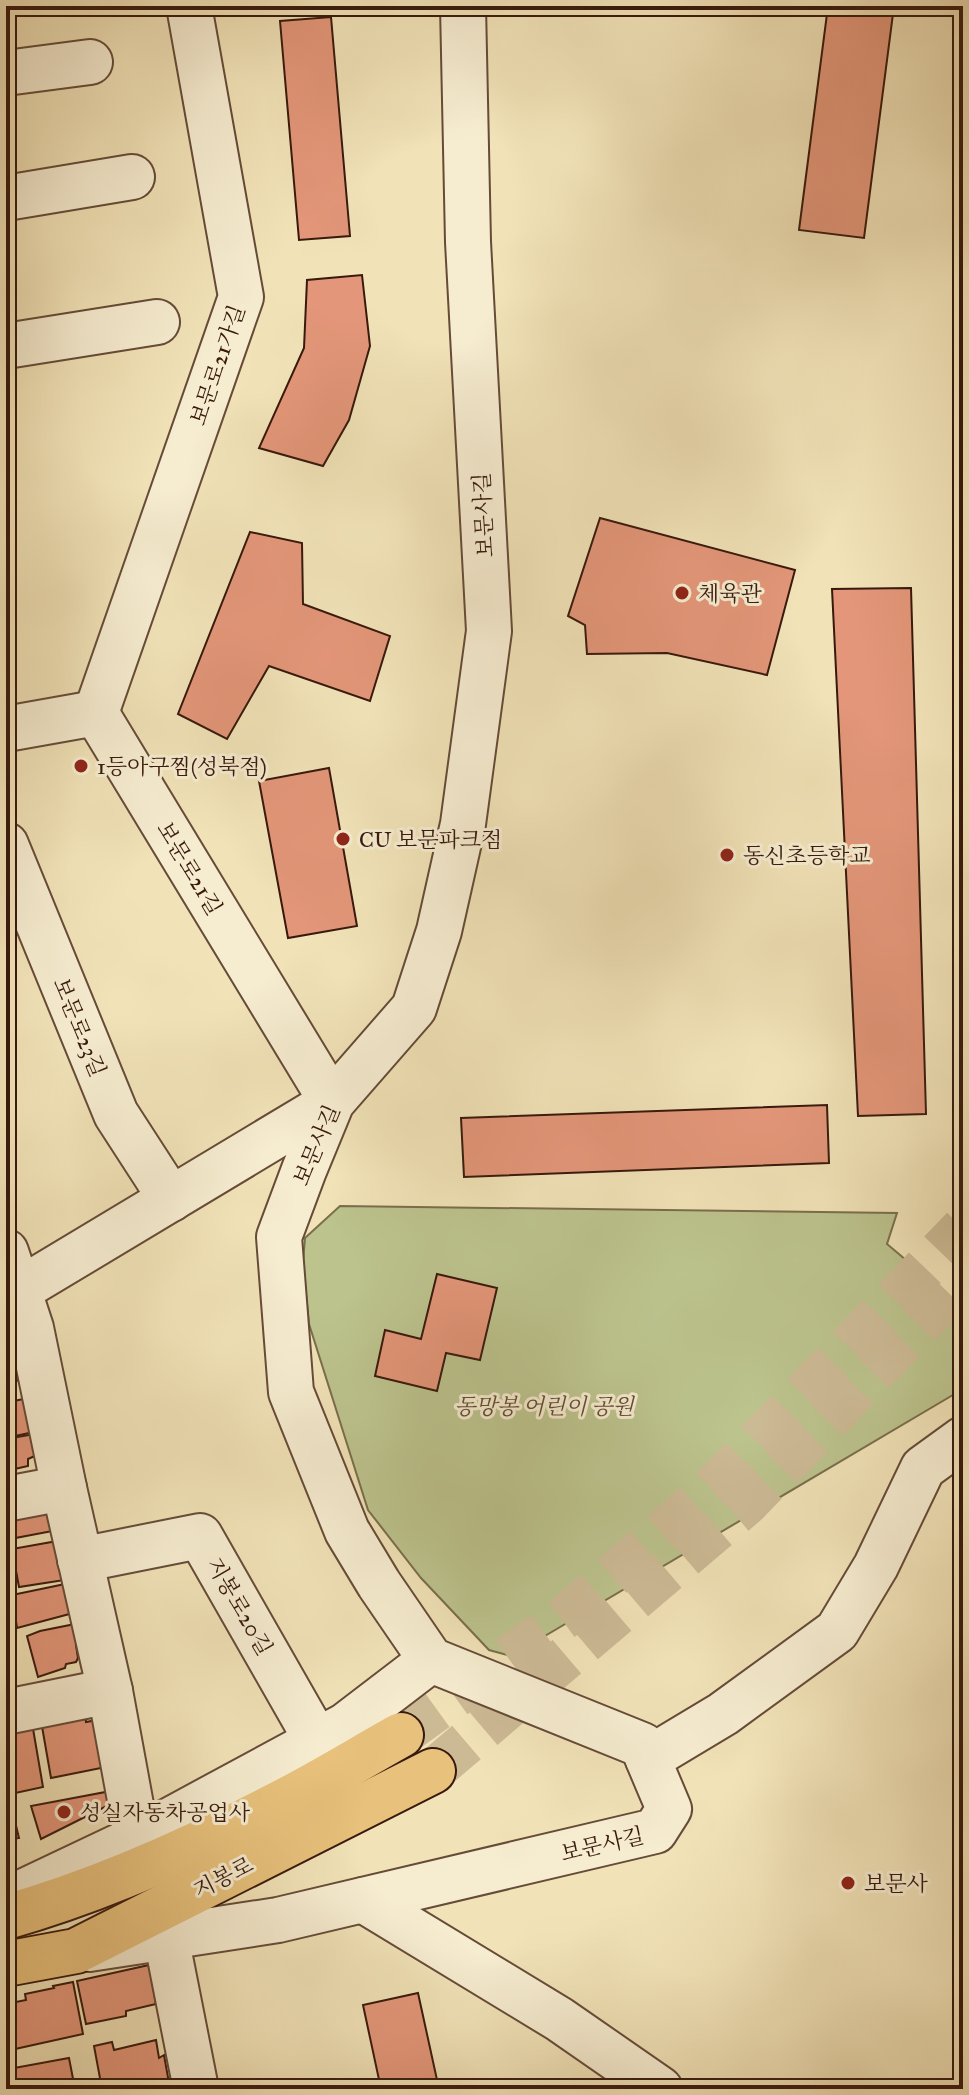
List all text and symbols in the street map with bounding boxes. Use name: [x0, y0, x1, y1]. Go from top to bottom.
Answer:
street label: 보문로21가길: [184, 301, 251, 429]
street label: 보문사길: [468, 472, 499, 558]
place label: 체육관: [698, 580, 763, 607]
marker: 체육관: [673, 584, 691, 602]
place label: 1등아구찜(성북점): [97, 753, 267, 780]
marker: 1등아구찜(성북점): [72, 757, 90, 775]
street label: 보문로21길: [151, 816, 228, 920]
place label: CU 보문파크점: [359, 826, 502, 853]
marker: CU 보문파크점: [334, 830, 352, 848]
place label: 동신초등학교: [743, 842, 871, 869]
marker: 동신초등학교: [718, 846, 736, 864]
street label: 보문로23길: [47, 974, 112, 1081]
street label: 보문사길: [287, 1101, 345, 1190]
park label: 동망봉 어린이 공원: [454, 1393, 636, 1420]
street label: 지봉로20길: [201, 1552, 278, 1660]
place label: 성실자동차공업사: [80, 1799, 251, 1826]
marker: 성실자동차공업사: [55, 1803, 73, 1821]
street label: 보문사길: [558, 1822, 647, 1867]
street label: 지봉로: [189, 1851, 258, 1904]
place label: 보문사: [864, 1870, 929, 1897]
marker: 보문사: [839, 1874, 857, 1892]

